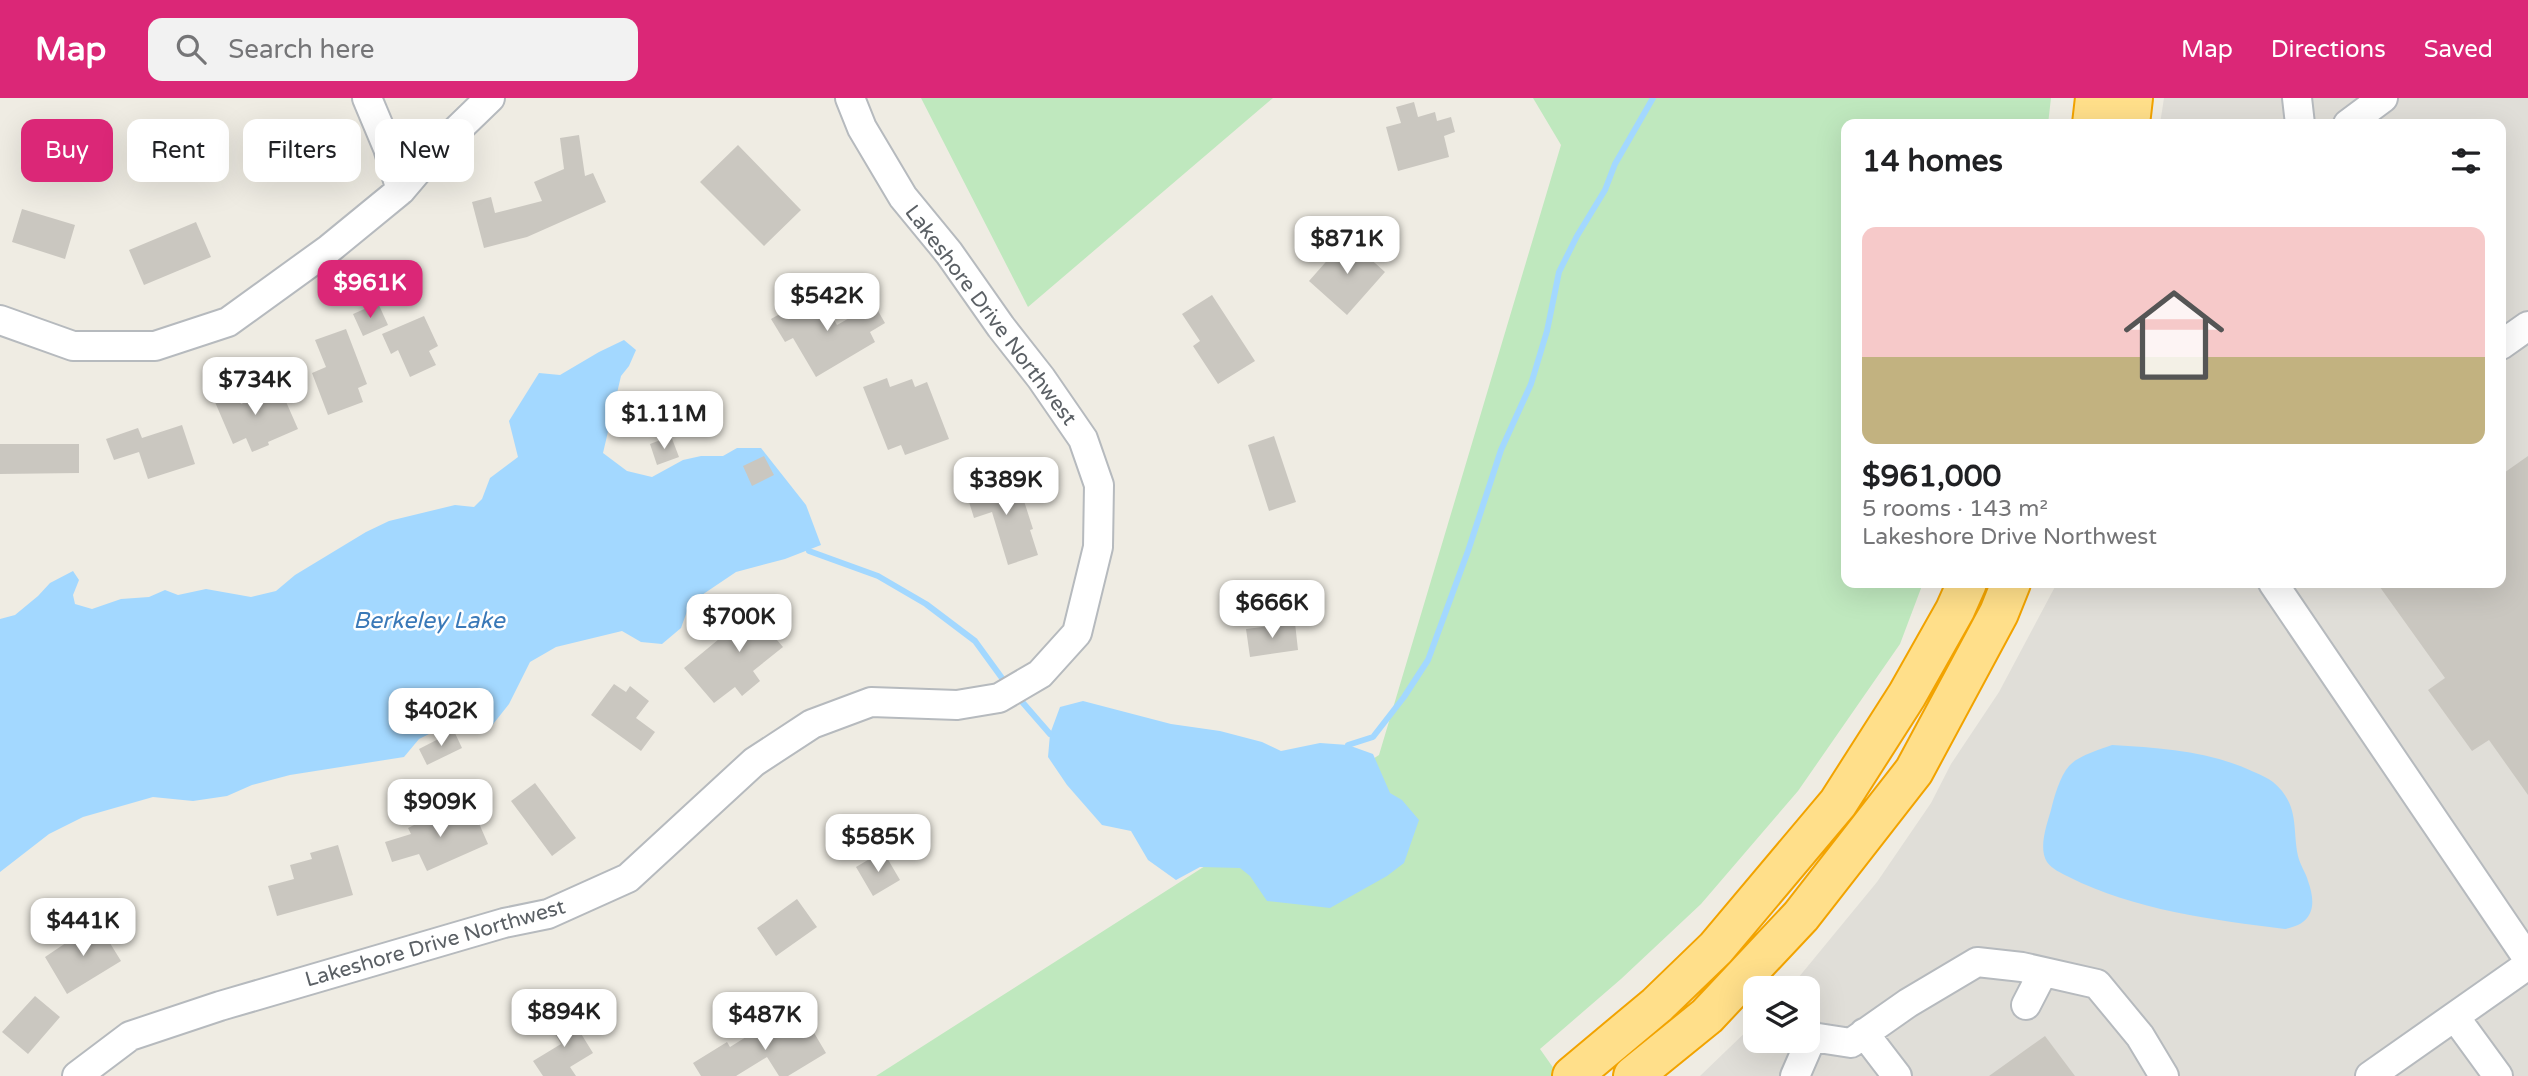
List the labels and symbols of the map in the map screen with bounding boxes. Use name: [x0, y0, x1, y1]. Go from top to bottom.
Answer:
street label: Lakeshore Drive Northwest: [900, 200, 1082, 430]
pin: $871K: [1298, 216, 1396, 276]
pin: $961K: [321, 260, 419, 320]
pin: $542K: [778, 274, 876, 333]
pin: $734K: [206, 358, 304, 417]
pin: $1.11M: [607, 392, 721, 451]
pin: $389K: [957, 458, 1055, 517]
pin: $666K: [1223, 580, 1321, 640]
pin: $700K: [690, 594, 788, 654]
water label: Berkeley Lake: [353, 607, 507, 635]
pin: $402K: [392, 688, 490, 748]
pin: $909K: [391, 780, 489, 839]
pin: $585K: [829, 814, 927, 874]
street label: Lakeshore Drive Northwest: [302, 894, 568, 993]
pin: $441K: [34, 898, 132, 958]
pin: $894K: [515, 990, 613, 1049]
pin: $487K: [716, 992, 814, 1052]

